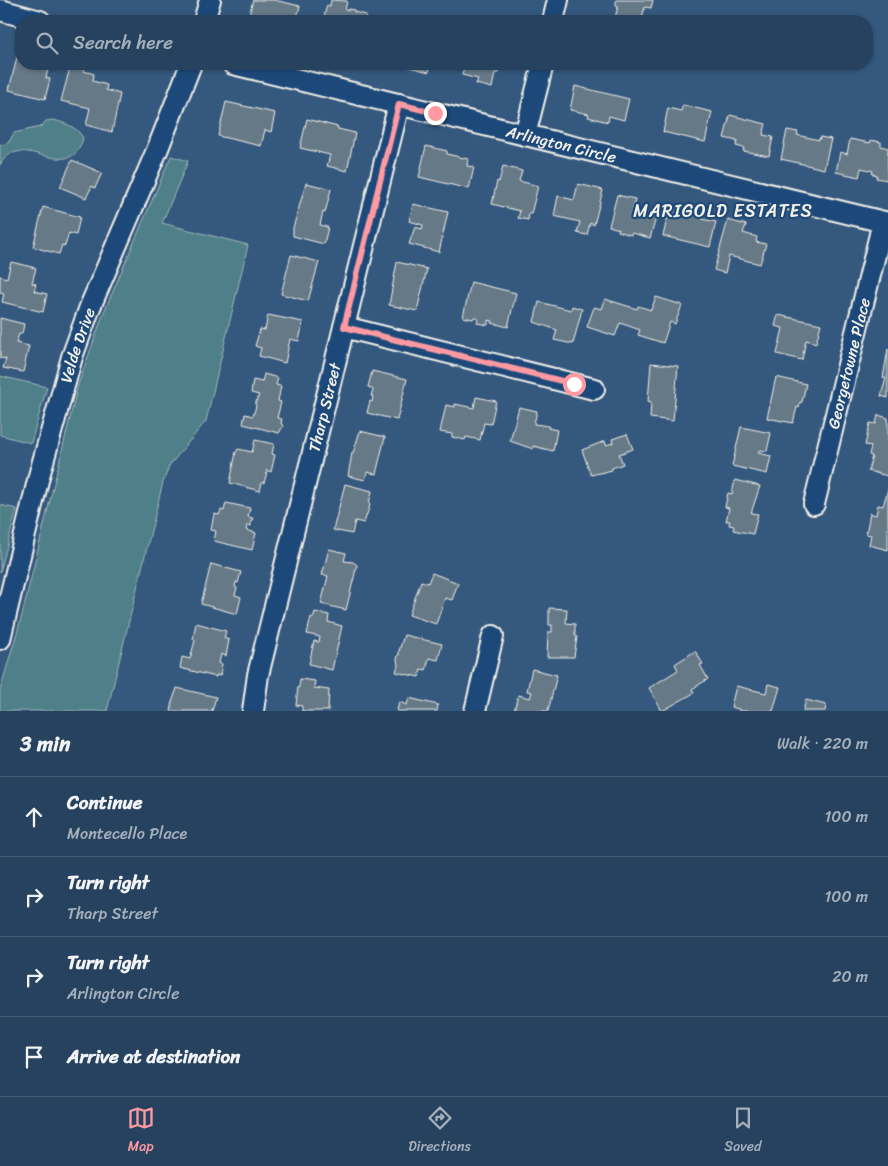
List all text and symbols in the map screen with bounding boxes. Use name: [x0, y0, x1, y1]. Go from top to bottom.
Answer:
search box: [15, 15, 873, 70]
text: Search here: [73, 26, 173, 59]
icon: search: [33, 29, 61, 57]
route end: [424, 102, 447, 125]
street label: Arlington Circle: [502, 116, 620, 171]
district label: MARIGOLD ESTATES: [633, 195, 813, 227]
street label: Georgetowne Place: [818, 295, 878, 432]
street label: Velde Drive: [51, 303, 103, 386]
street label: Tharp Street: [299, 359, 349, 455]
route start: [563, 373, 586, 396]
text: 3 min: [20, 725, 70, 763]
text: Walk · 220 m: [777, 729, 868, 758]
text: Continue: [67, 786, 143, 819]
text: 100 m: [824, 802, 868, 831]
icon: ahead: [20, 803, 48, 831]
text: Montecello Place: [67, 819, 187, 848]
text: Turn right: [67, 866, 149, 899]
text: 100 m: [824, 882, 868, 911]
icon: right: [20, 883, 48, 911]
text: Tharp Street: [67, 899, 158, 928]
text: Turn right: [67, 946, 149, 979]
text: 20 m: [832, 962, 868, 991]
icon: right: [20, 963, 48, 991]
text: Arlington Circle: [67, 979, 180, 1008]
text: Arrive at destination: [67, 1040, 240, 1073]
icon: arrive: [20, 1043, 48, 1071]
tab: Map: [127, 1104, 155, 1159]
tab: Directions: [408, 1104, 471, 1159]
tab: Saved: [724, 1104, 761, 1159]

